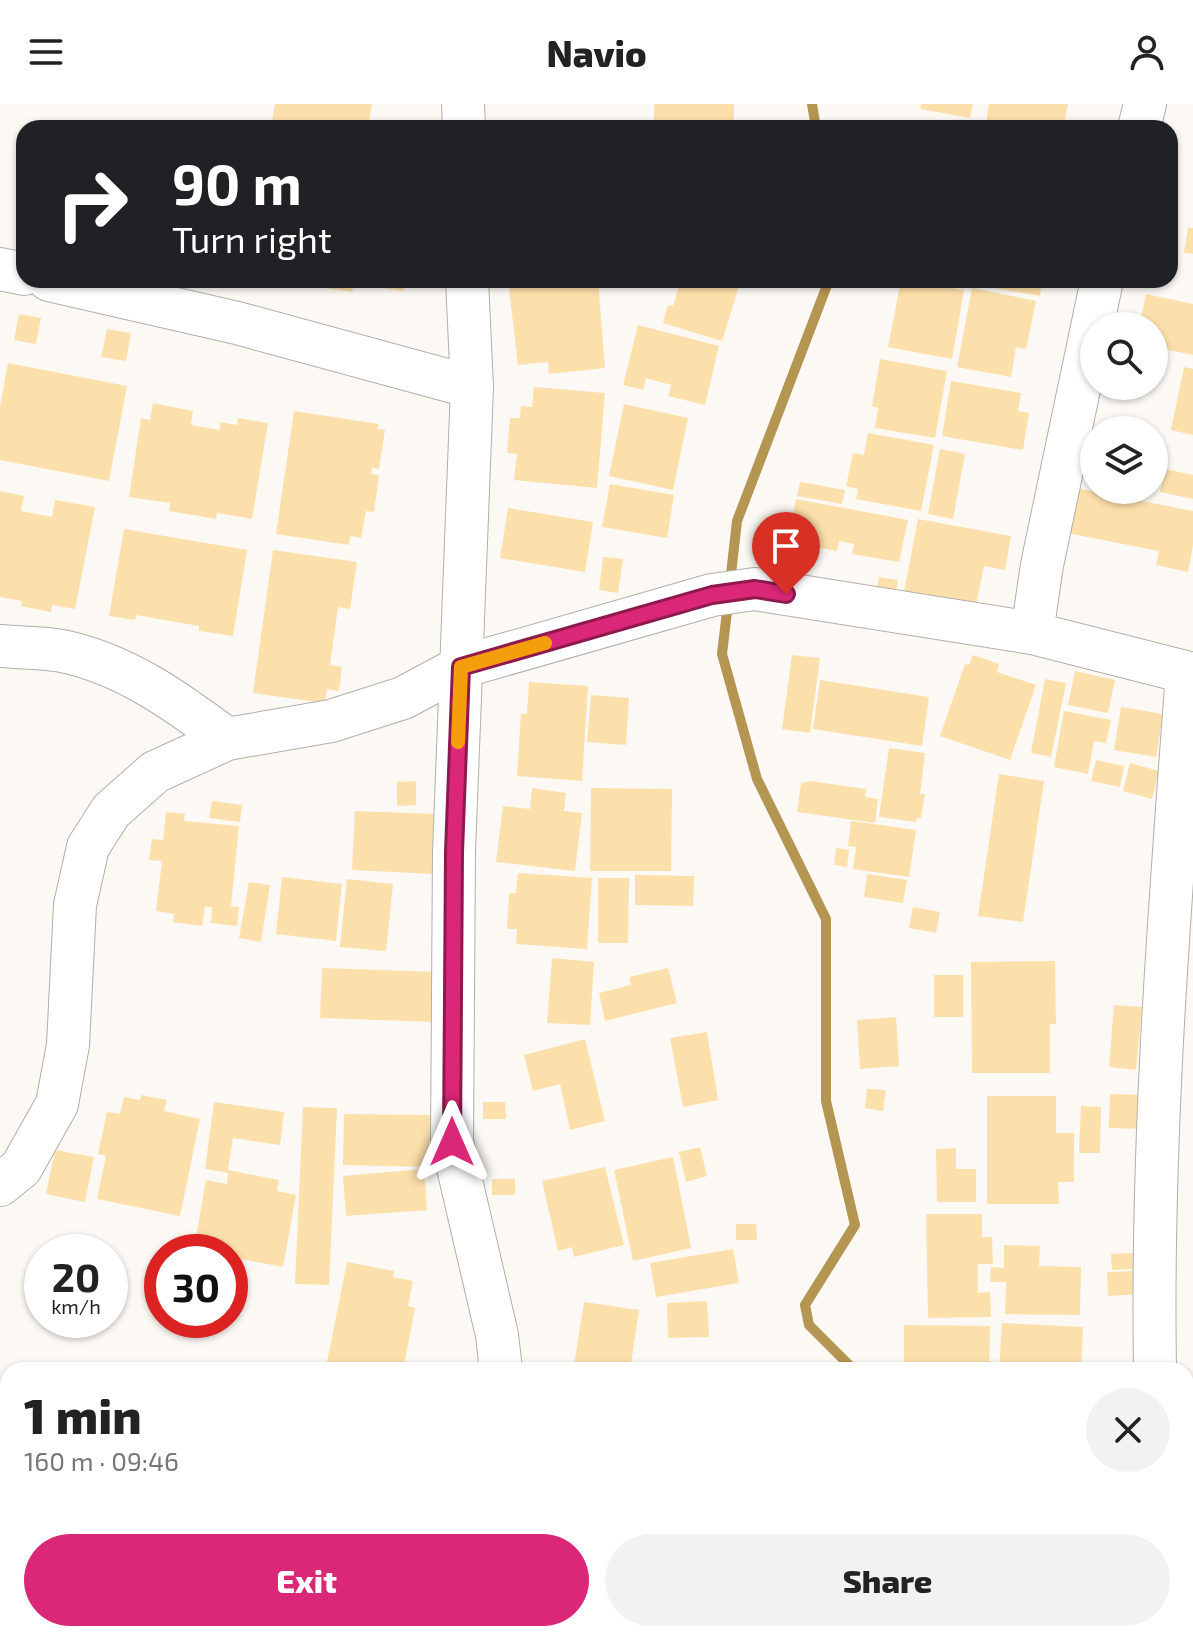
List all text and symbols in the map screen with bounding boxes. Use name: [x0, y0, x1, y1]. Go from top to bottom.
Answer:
icon: menu: [24, 30, 68, 74]
icon: person: [1125, 30, 1169, 74]
text: Navio: [546, 31, 647, 74]
text: 90 m: [172, 149, 302, 216]
icon: right: [40, 152, 144, 256]
text: Turn right: [172, 217, 332, 260]
map controls: [1080, 312, 1168, 504]
button: search: [1080, 312, 1168, 400]
button: layers: [1080, 416, 1168, 504]
pin: [752, 512, 820, 594]
icon: arrive: [764, 524, 808, 568]
position arrow: [410, 1100, 494, 1184]
speed limit sign: 30: [144, 1234, 248, 1338]
text: 20: [52, 1252, 100, 1300]
text: km/h: [51, 1294, 101, 1318]
text: 1 min: [24, 1386, 142, 1444]
button: close: [1086, 1388, 1170, 1472]
text: 160 m · 09:46: [24, 1445, 179, 1476]
button: Exit: [24, 1534, 589, 1626]
button: Share: [605, 1534, 1170, 1626]

